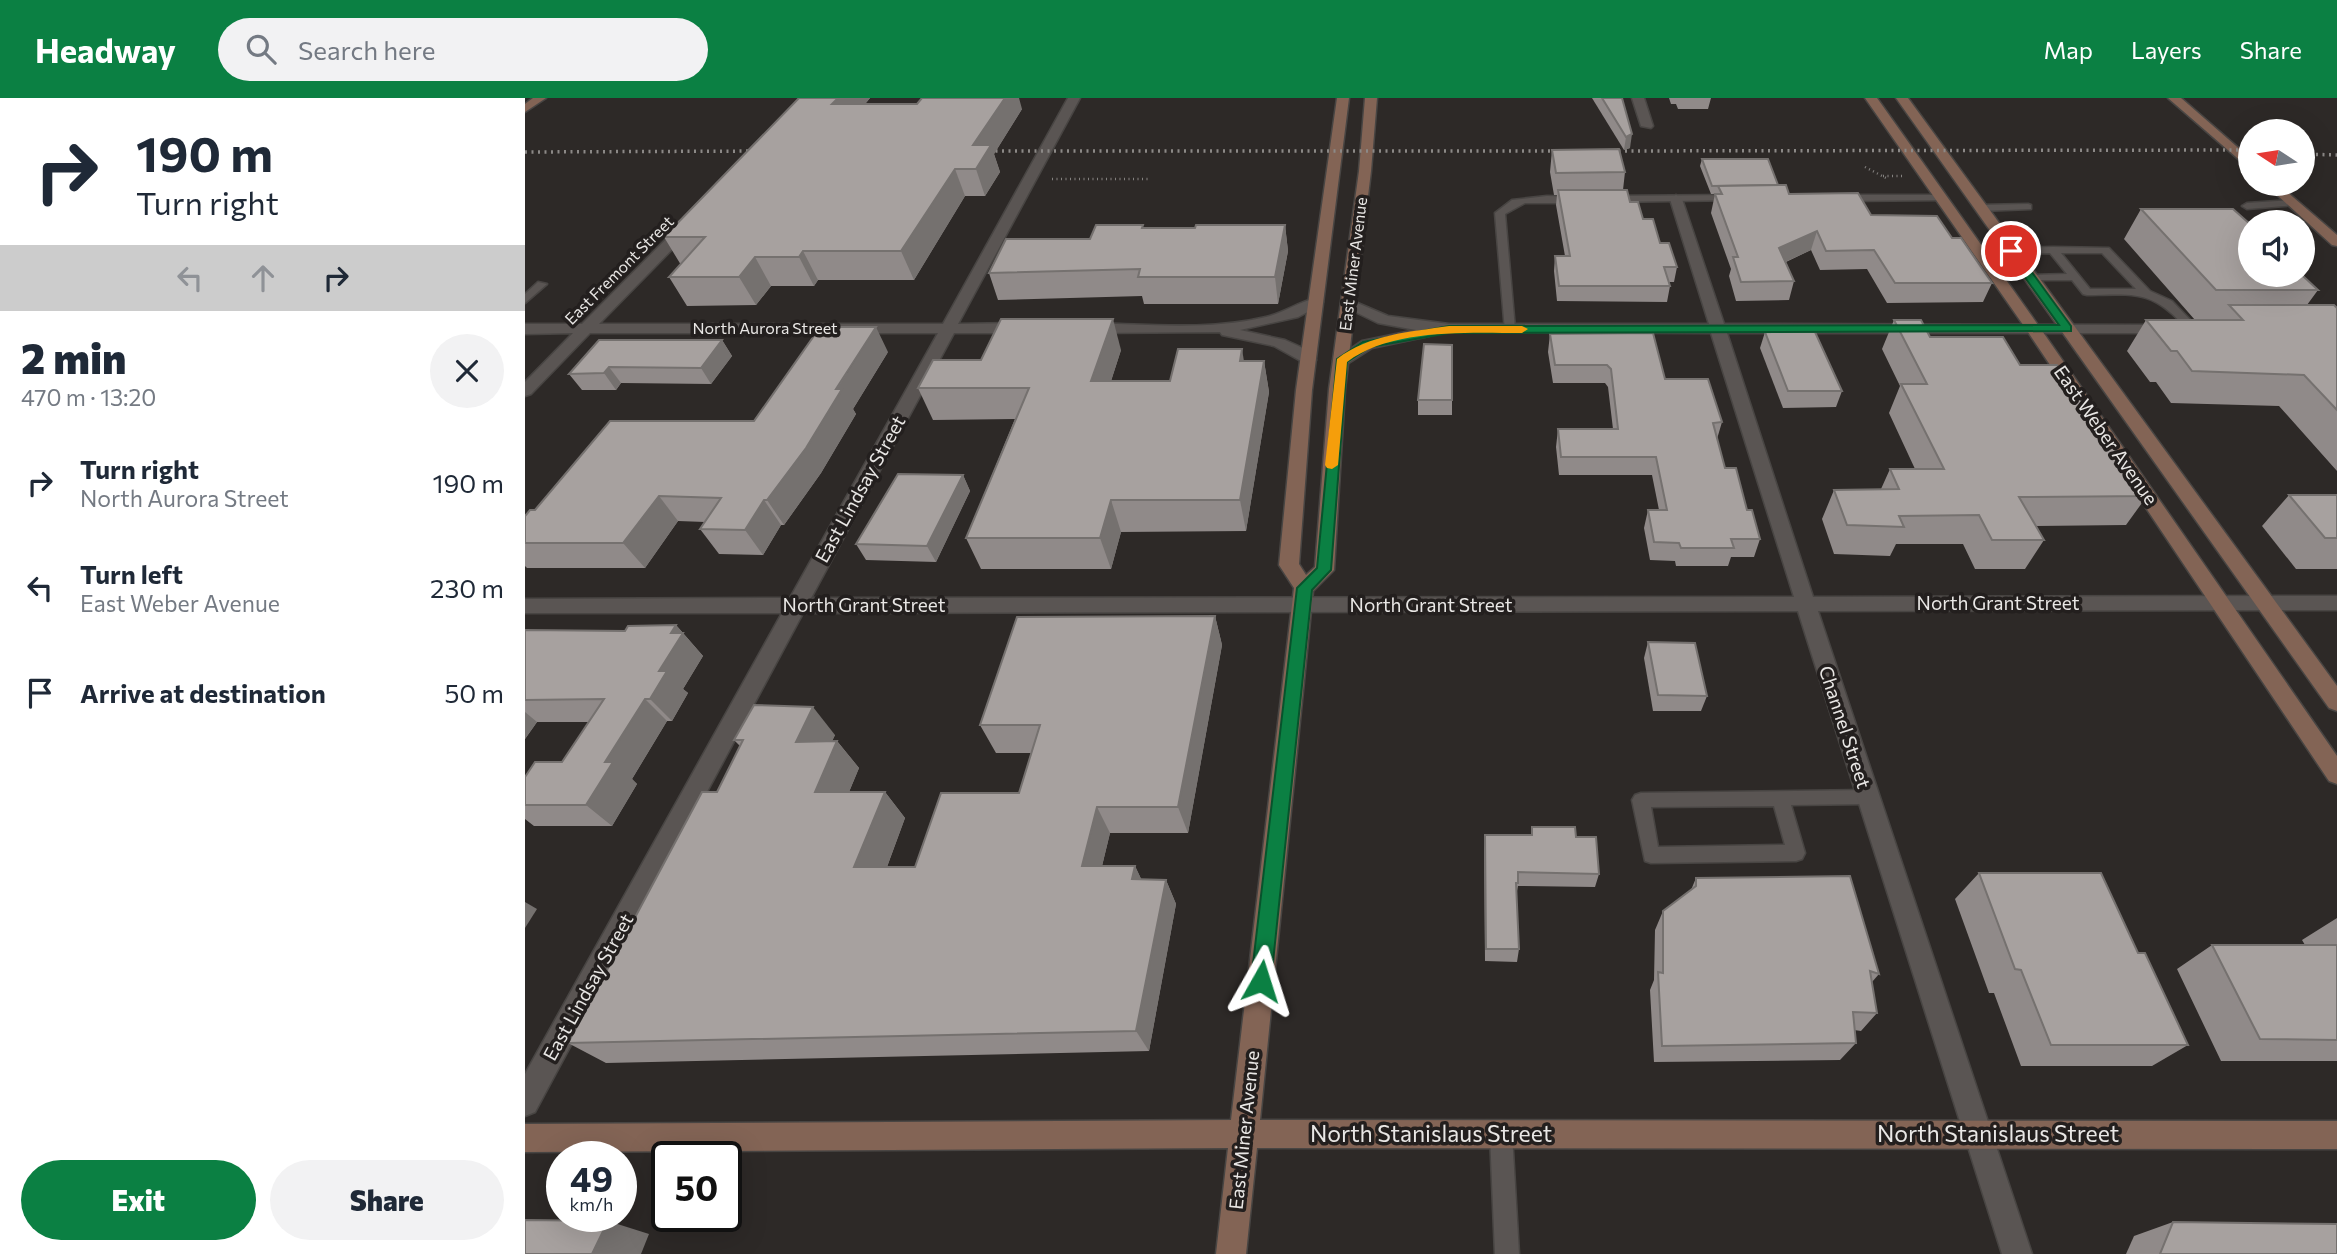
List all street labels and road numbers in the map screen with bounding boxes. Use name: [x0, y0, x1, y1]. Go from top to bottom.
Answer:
street label: East Miner Avenue: [1335, 196, 1370, 332]
street label: East Fremont Street: [560, 211, 677, 328]
street label: North Aurora Street: [692, 318, 838, 337]
street label: East Weber Avenue: [2050, 360, 2163, 509]
street label: East Lindsay Street: [810, 411, 910, 566]
street label: North Grant Street: [1917, 591, 2080, 614]
street label: North Grant Street: [783, 593, 946, 616]
street label: North Grant Street: [1350, 593, 1513, 616]
street label: Channel Street: [1815, 663, 1876, 791]
street label: East Lindsay Street: [538, 909, 638, 1064]
street label: East Miner Avenue: [1224, 1049, 1263, 1211]
street label: North Stanislaus Street: [1310, 1119, 1552, 1147]
street label: North Stanislaus Street: [1877, 1119, 2119, 1147]

